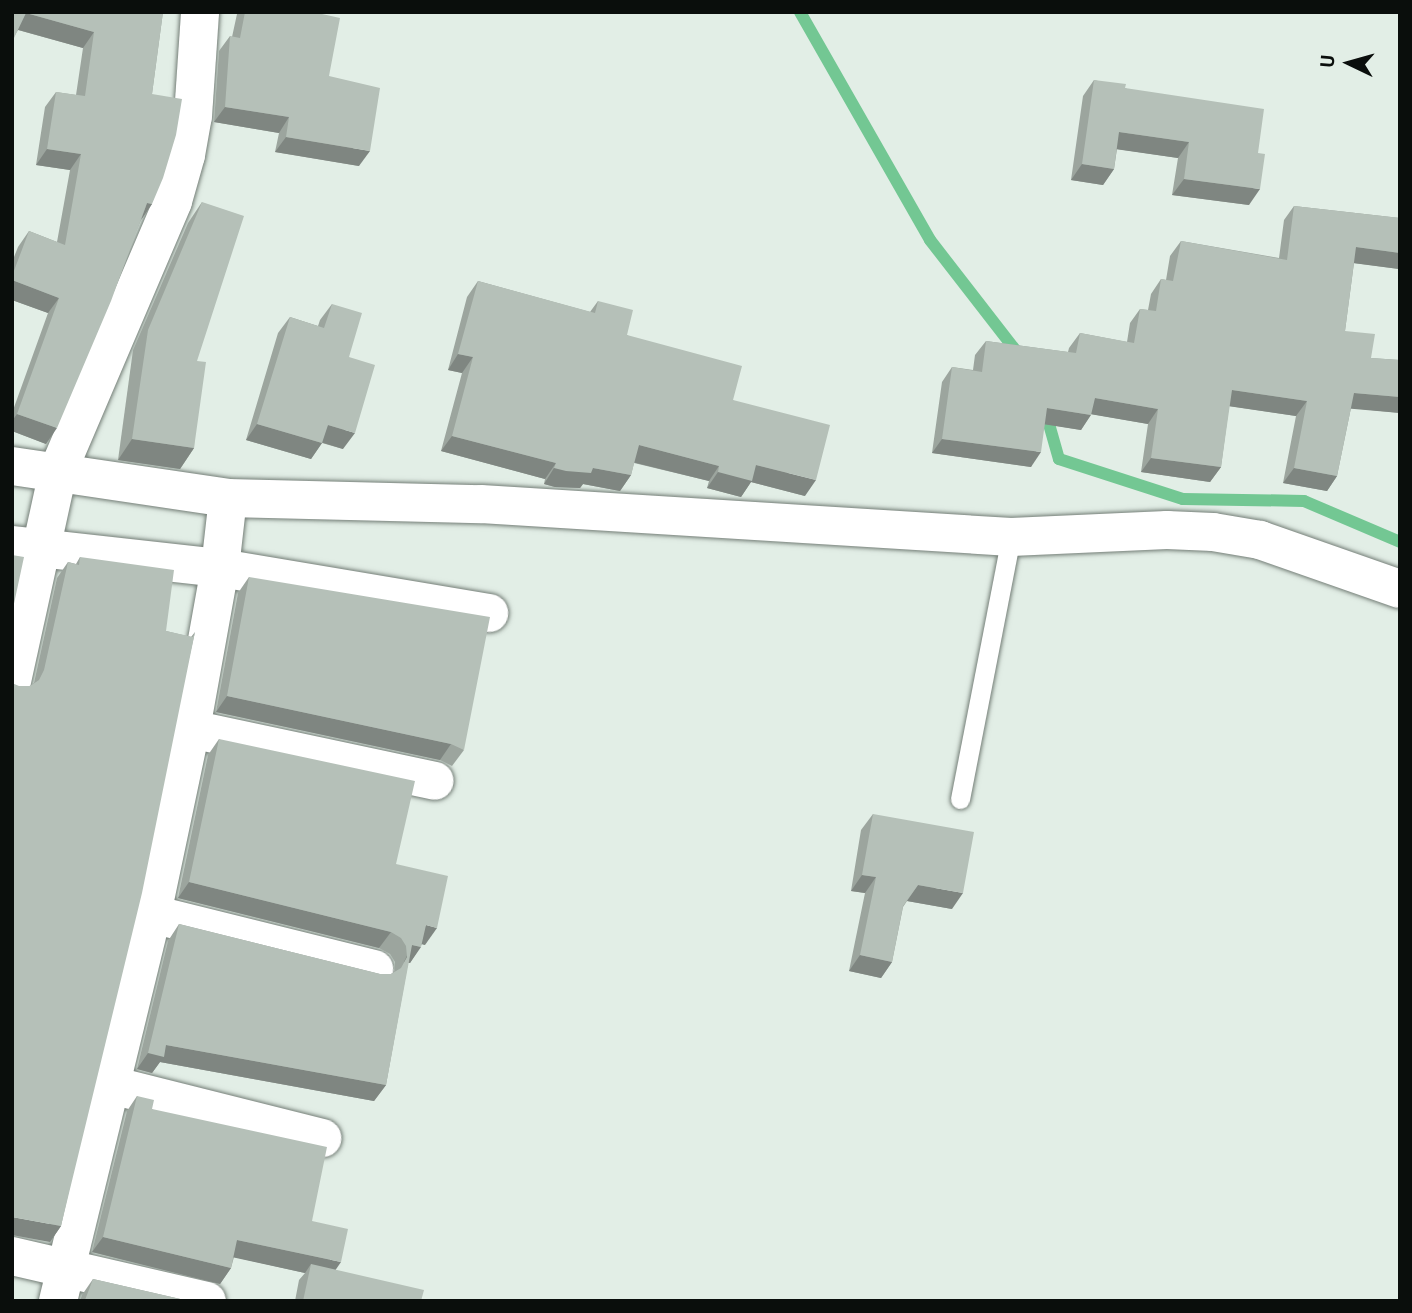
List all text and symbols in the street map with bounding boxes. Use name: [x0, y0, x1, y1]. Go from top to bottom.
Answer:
north arrow: [1314, 28, 1384, 98]
text: U: [1316, 54, 1340, 68]

